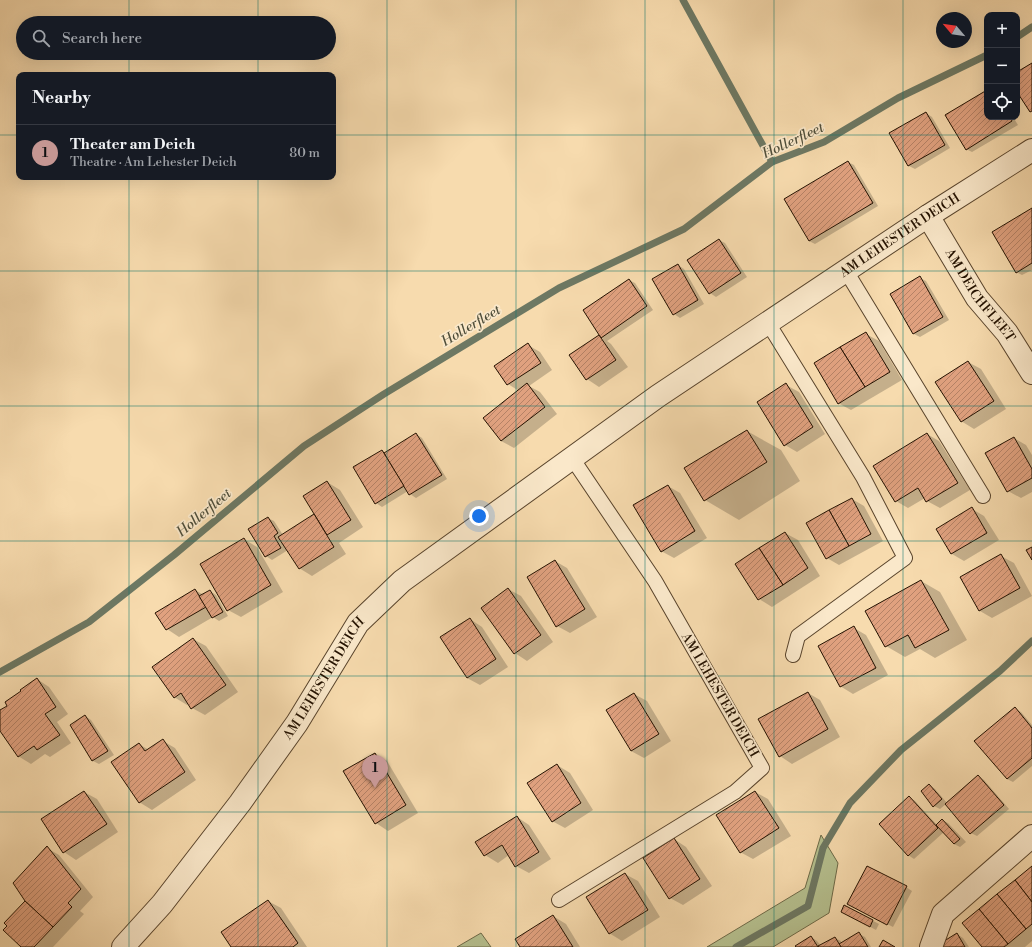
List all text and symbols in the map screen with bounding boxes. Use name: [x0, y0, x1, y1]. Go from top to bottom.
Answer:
north arrow: [936, 12, 972, 48]
map controls: [984, 12, 1020, 120]
button: +: [984, 12, 1020, 48]
search box: [16, 16, 336, 60]
icon: search: [30, 27, 52, 49]
text: Search here: [62, 29, 142, 48]
button: −: [984, 48, 1020, 84]
button: locate: [984, 84, 1020, 120]
text: Nearby: [32, 87, 91, 109]
water label: Hollerfleet: [758, 119, 827, 164]
text: Theater am Deich: [70, 135, 195, 154]
text: 1: [42, 145, 48, 161]
text: 80 m: [289, 145, 320, 161]
text: Theatre · Am Lehester Deich: [70, 154, 237, 170]
street label: AM LEHESTER DEICH: [836, 190, 963, 281]
street label: AM DEICHFLEET: [941, 245, 1018, 345]
water label: Hollerfleet: [437, 301, 504, 351]
water label: Hollerfleet: [172, 485, 235, 542]
your location: [469, 506, 489, 526]
street label: AM LEHESTER DEICH: [279, 613, 368, 743]
street label: AM LEHESTER DEICH: [677, 629, 762, 760]
pin: 1: [362, 755, 388, 788]

